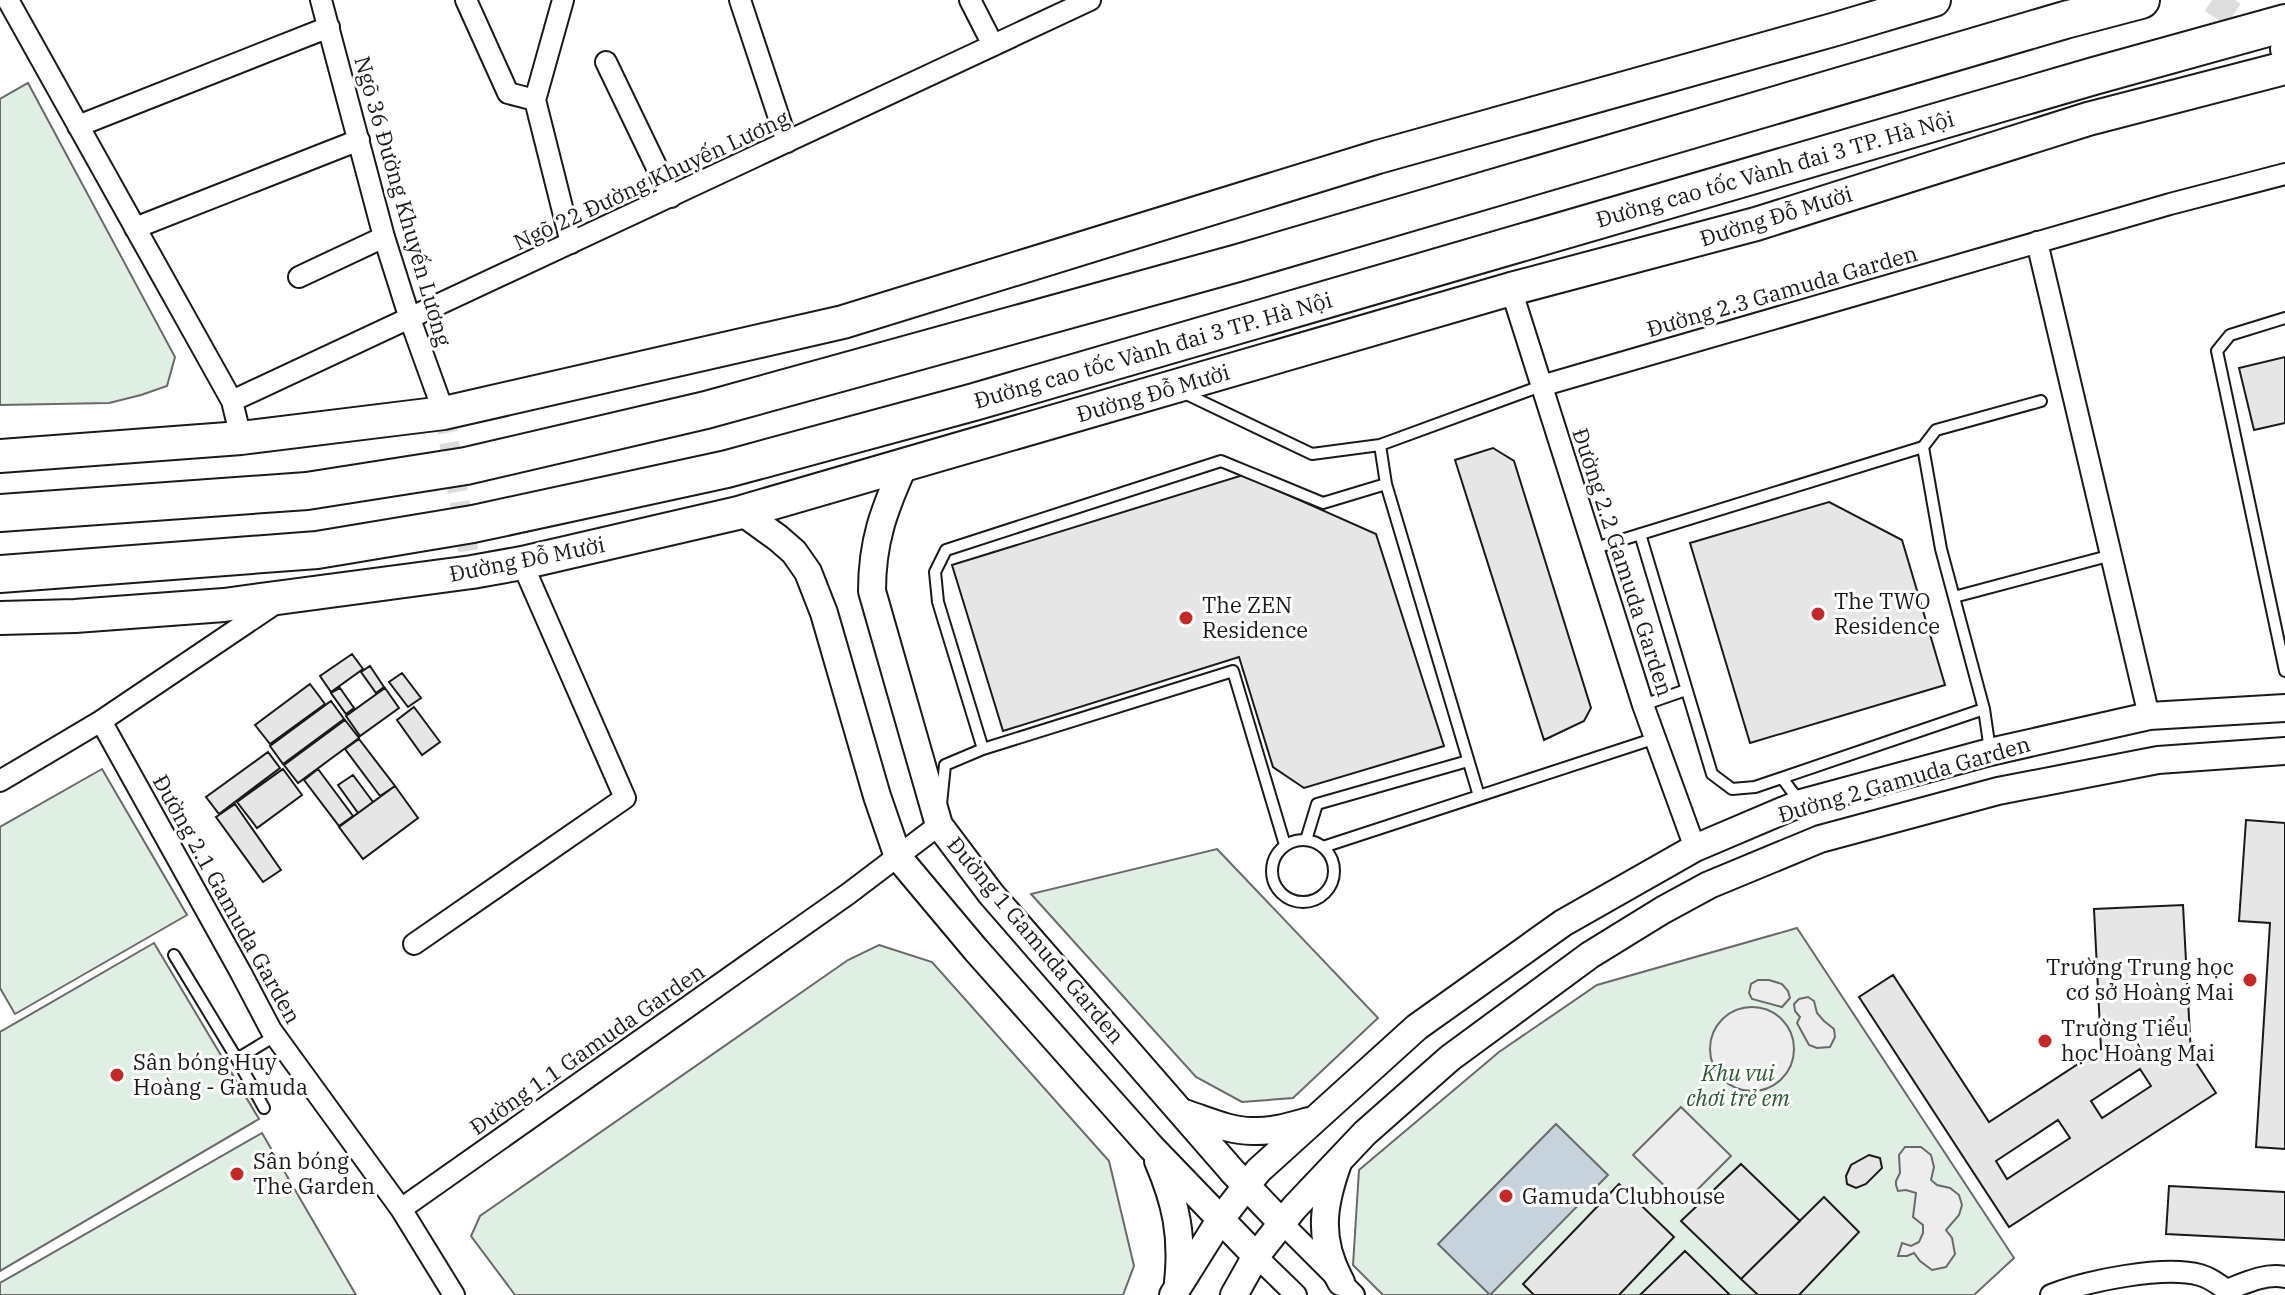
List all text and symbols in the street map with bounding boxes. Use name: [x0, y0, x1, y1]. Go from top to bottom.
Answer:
street label: Ngõ 36 Đường Khuyến Lương: [348, 52, 459, 349]
street label: Ngõ 22 Đường Khuyến Lương: [508, 103, 793, 256]
street label: Đường cao tốc Vành đai 3 TP. Hà Nội: [1592, 103, 1957, 234]
street label: Đường Đỗ Mười: [1696, 179, 1856, 252]
street label: Đường 2.3 Gamuda Garden: [1643, 238, 1921, 343]
street label: Đường cao tốc Vành đai 3 TP. Hà Nội: [970, 284, 1335, 415]
street label: Đường Đỗ Mười: [1073, 357, 1233, 428]
street label: Đường 2.2 Gamuda Garden: [1566, 424, 1681, 700]
street label: Đường Đỗ Mười: [447, 529, 607, 588]
place label: The TWO Residence: [1834, 586, 1940, 640]
place label: The ZEN Residence: [1202, 590, 1308, 644]
marker: The TWO Residence: [1809, 605, 1827, 623]
marker: The ZEN Residence: [1177, 609, 1195, 627]
street label: Đường 2 Gamuda Garden: [1774, 729, 2033, 828]
street label: Đường 2.1 Gamuda Garden: [147, 769, 308, 1028]
street label: Đường 1 Gamuda Garden: [941, 830, 1131, 1049]
place label: Trường Trung học cơ sở Hoàng Mai: [2046, 952, 2234, 1006]
street label: Đường 1.1 Gamuda Garden: [464, 956, 710, 1141]
marker: Trường Trung học cơ sở Hoàng Mai: [2241, 971, 2259, 989]
place label: Trường Tiểu học Hoàng Mai: [2061, 1013, 2215, 1067]
marker: Trường Tiểu học Hoàng Mai: [2036, 1032, 2054, 1050]
place label: Sân bóng Huy Hoàng - Gamuda: [133, 1047, 308, 1101]
park label: Khu vui chơi trẻ em: [1686, 1058, 1790, 1112]
marker: Sân bóng Huy Hoàng - Gamuda: [108, 1066, 126, 1084]
place label: Sân bóng The Garden: [253, 1146, 375, 1200]
marker: Sân bóng The Garden: [228, 1165, 246, 1183]
place label: Gamuda Clubhouse: [1522, 1181, 1725, 1210]
marker: Gamuda Clubhouse: [1497, 1187, 1515, 1205]

